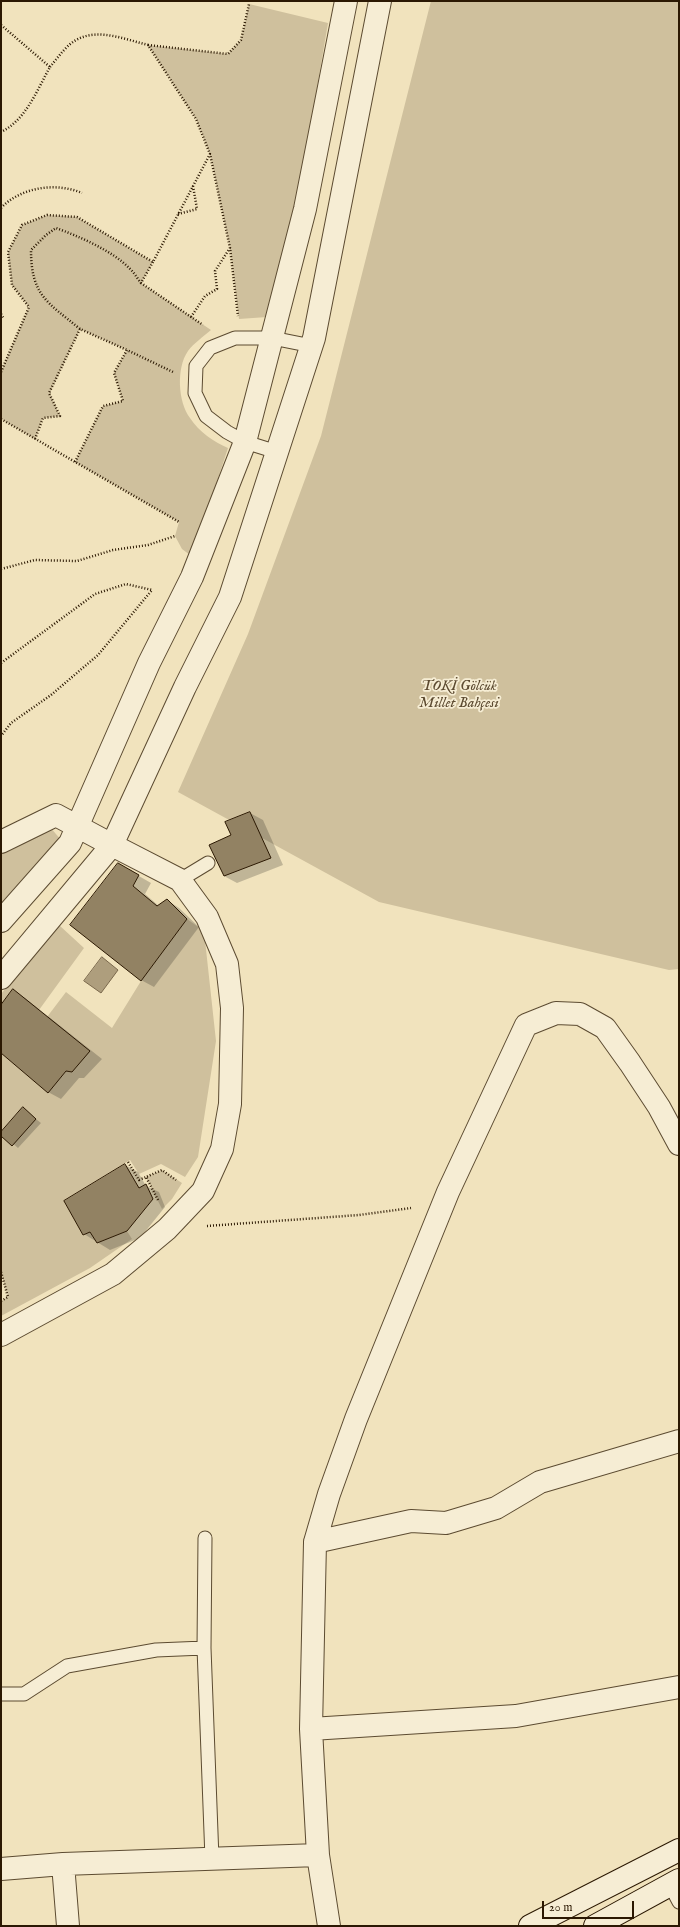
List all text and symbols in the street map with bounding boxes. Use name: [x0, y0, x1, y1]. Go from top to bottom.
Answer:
park label: TOKİ Gölcük Millet Bahçesi: [419, 678, 499, 713]
scale bar: [544, 1893, 636, 1919]
text: 20 m: [549, 1900, 572, 1915]

